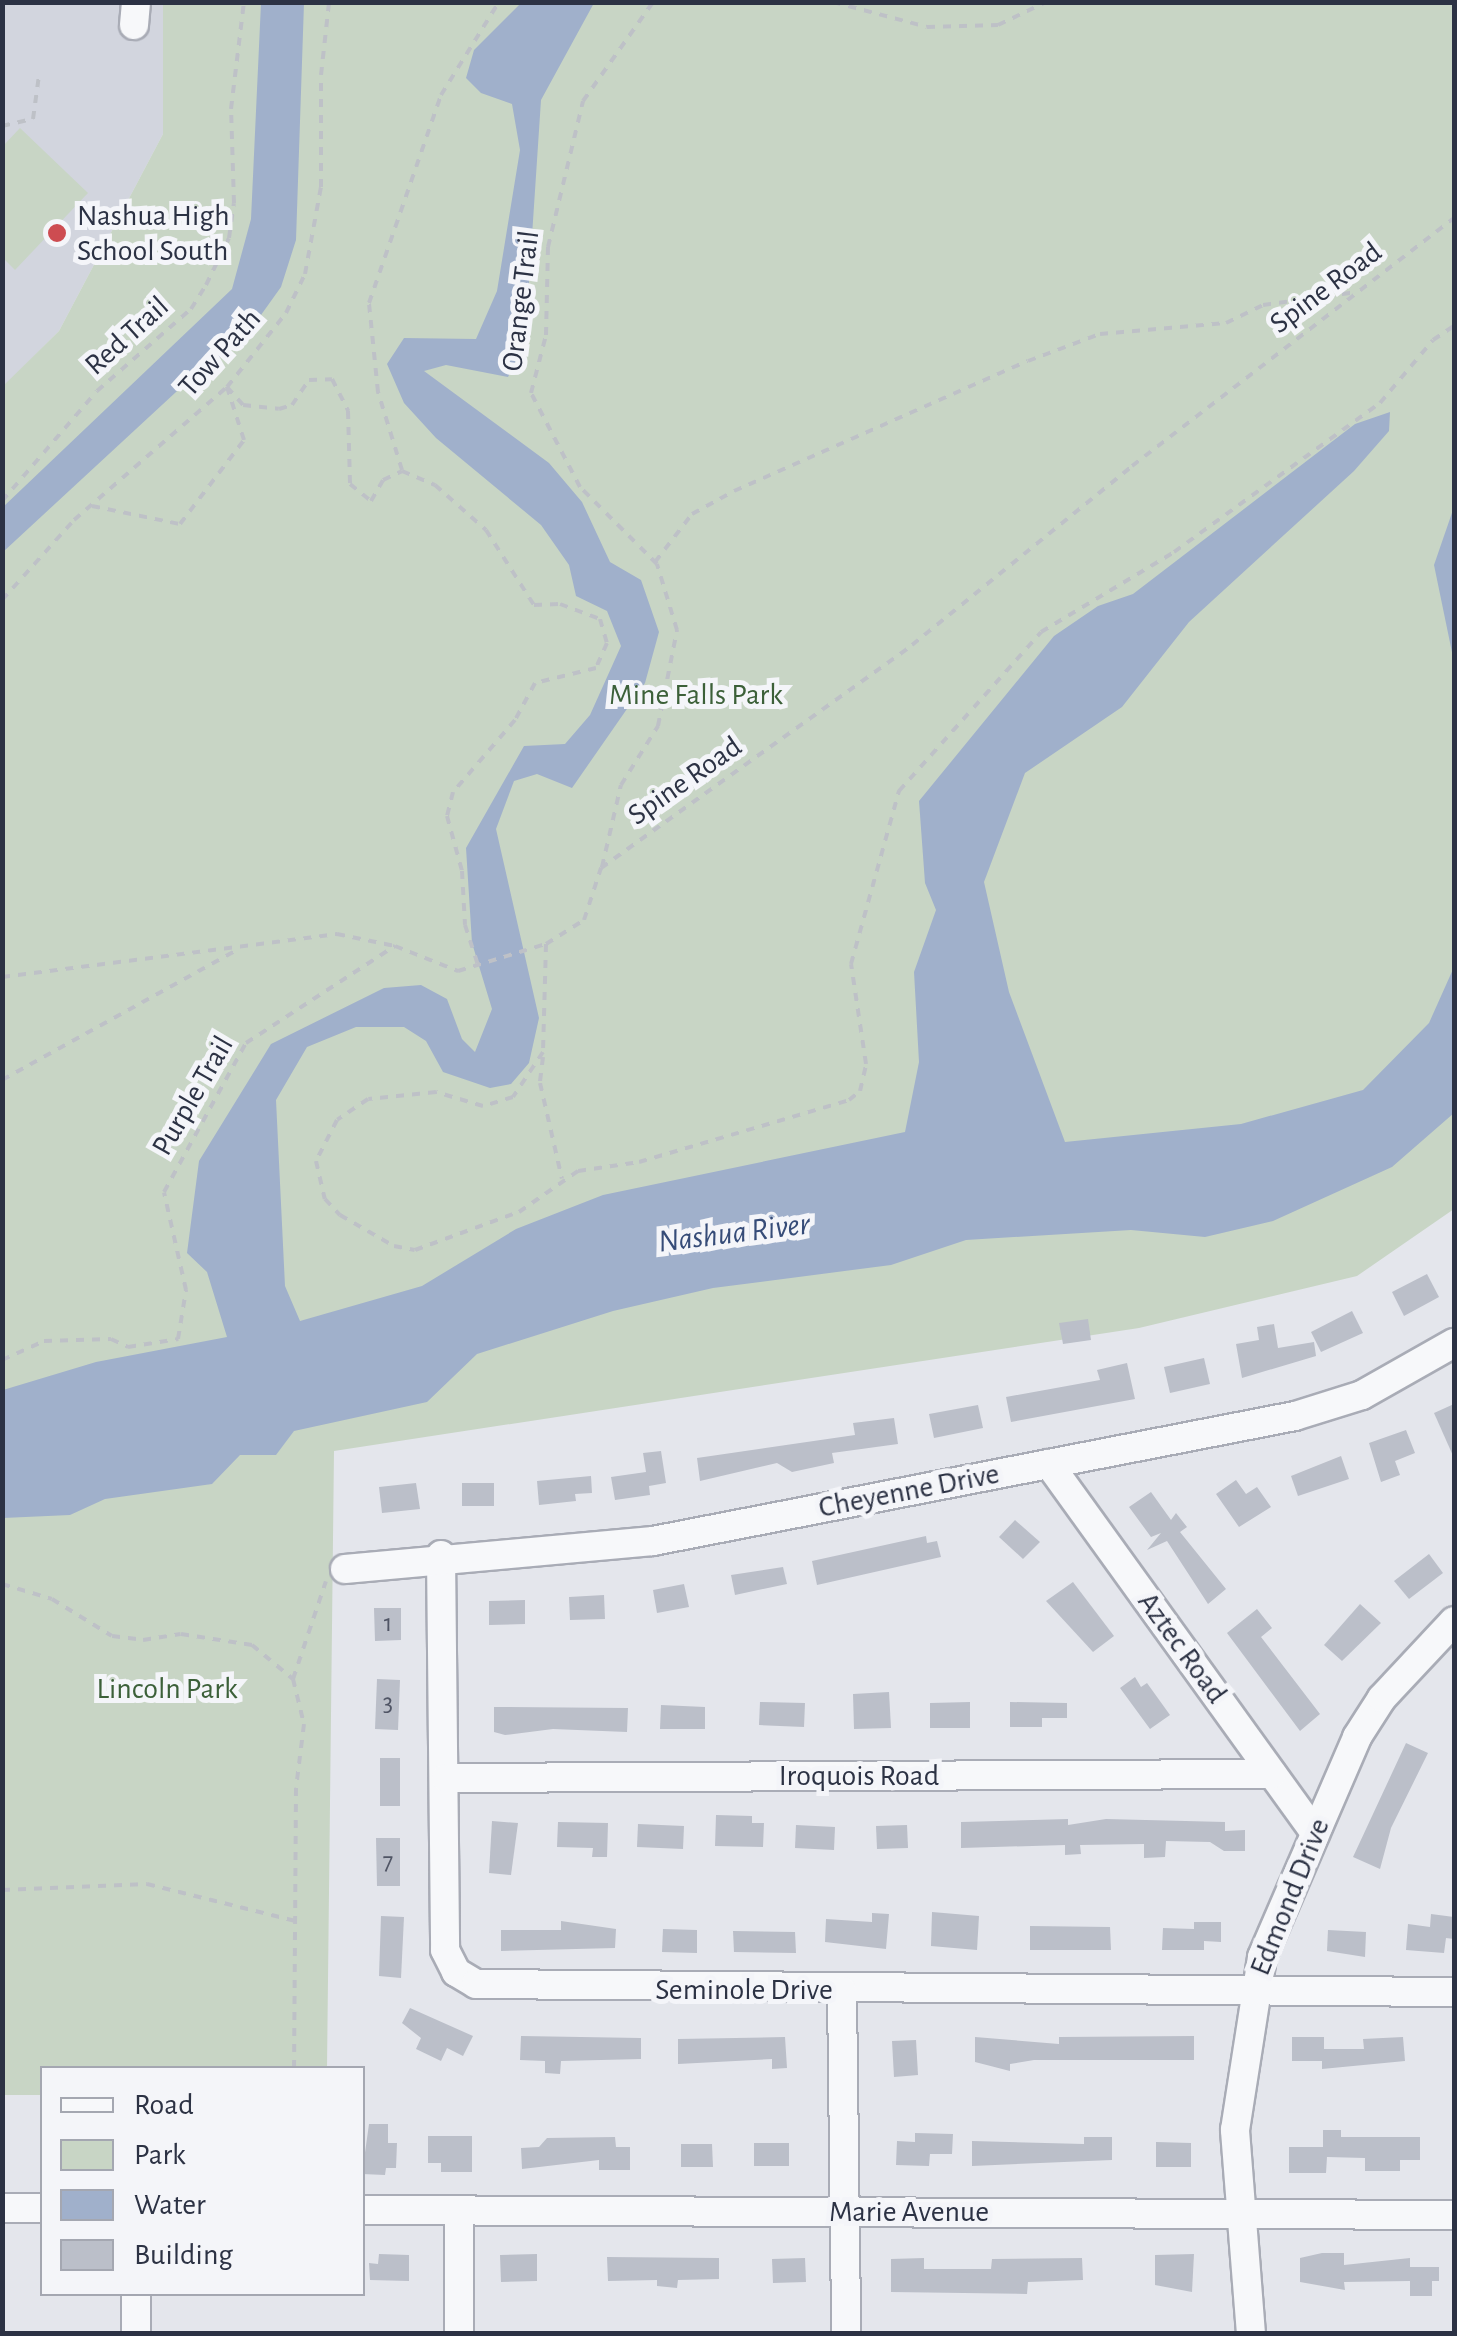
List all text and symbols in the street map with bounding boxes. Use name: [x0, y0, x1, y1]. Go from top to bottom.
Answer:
place label: Nashua High School South: [77, 198, 230, 268]
marker: Nashua High School South: [46, 222, 68, 244]
street label: Orange Trail: [495, 229, 547, 373]
street label: Spine Road: [1263, 234, 1389, 342]
street label: Red Trail: [78, 289, 176, 383]
street label: Tow Path: [171, 302, 269, 404]
park label: Mine Falls Park: [609, 677, 783, 713]
street label: Spine Road: [621, 729, 749, 833]
street label: Purple Trail: [144, 1030, 242, 1162]
water label: Nashua River: [656, 1205, 812, 1261]
street label: Cheyenne Drive: [816, 1456, 1002, 1526]
street label: Aztec Road: [1130, 1585, 1234, 1711]
house number: 1: [384, 1609, 392, 1639]
park label: Lincoln Park: [96, 1671, 238, 1707]
house number: 3: [383, 1689, 393, 1719]
street label: Iroquois Road: [779, 1758, 939, 1794]
street label: Edmond Drive: [1242, 1813, 1338, 1981]
house number: 7: [383, 1847, 393, 1877]
street label: Seminole Drive: [655, 1972, 833, 2008]
legend: [40, 2066, 365, 2296]
text: Road: [134, 2090, 194, 2120]
text: Park: [134, 2140, 186, 2170]
text: Water: [134, 2190, 206, 2220]
street label: Marie Avenue: [829, 2194, 989, 2230]
text: Building: [134, 2240, 233, 2270]

